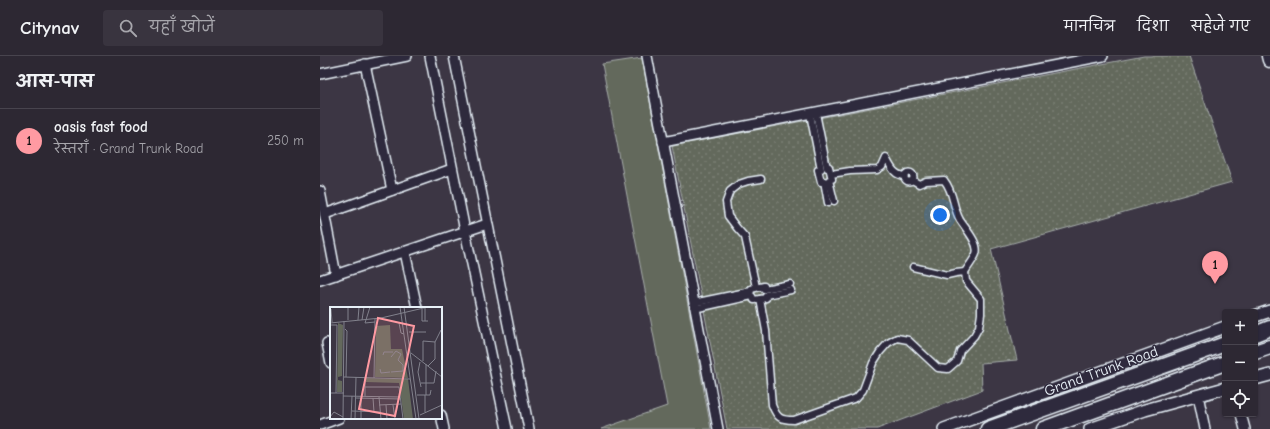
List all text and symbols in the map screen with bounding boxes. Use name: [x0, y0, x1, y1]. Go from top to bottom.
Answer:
search box: [103, 10, 383, 46]
text: Citynav: [20, 17, 79, 39]
icon: search: [117, 17, 139, 39]
text: यहाँ खोजें: [149, 18, 215, 36]
text: मानचित्र: [1064, 18, 1115, 35]
text: दिशा: [1137, 18, 1169, 35]
text: सहेजे गए: [1191, 18, 1250, 35]
text: आस-पास: [16, 72, 94, 91]
text: oasis fast food: [54, 118, 148, 136]
text: 1: [26, 133, 32, 148]
text: 250 m: [267, 133, 304, 148]
text: रेस्तराँ · Grand Trunk Road: [54, 141, 203, 156]
your location: [930, 205, 950, 225]
pin: 1: [1202, 251, 1228, 284]
inset map: [330, 307, 442, 419]
map controls: [1222, 309, 1258, 417]
button: +: [1222, 309, 1258, 345]
street label: Grand Trunk Road: [1042, 342, 1160, 400]
button: −: [1222, 345, 1258, 381]
button: locate: [1222, 381, 1258, 417]

